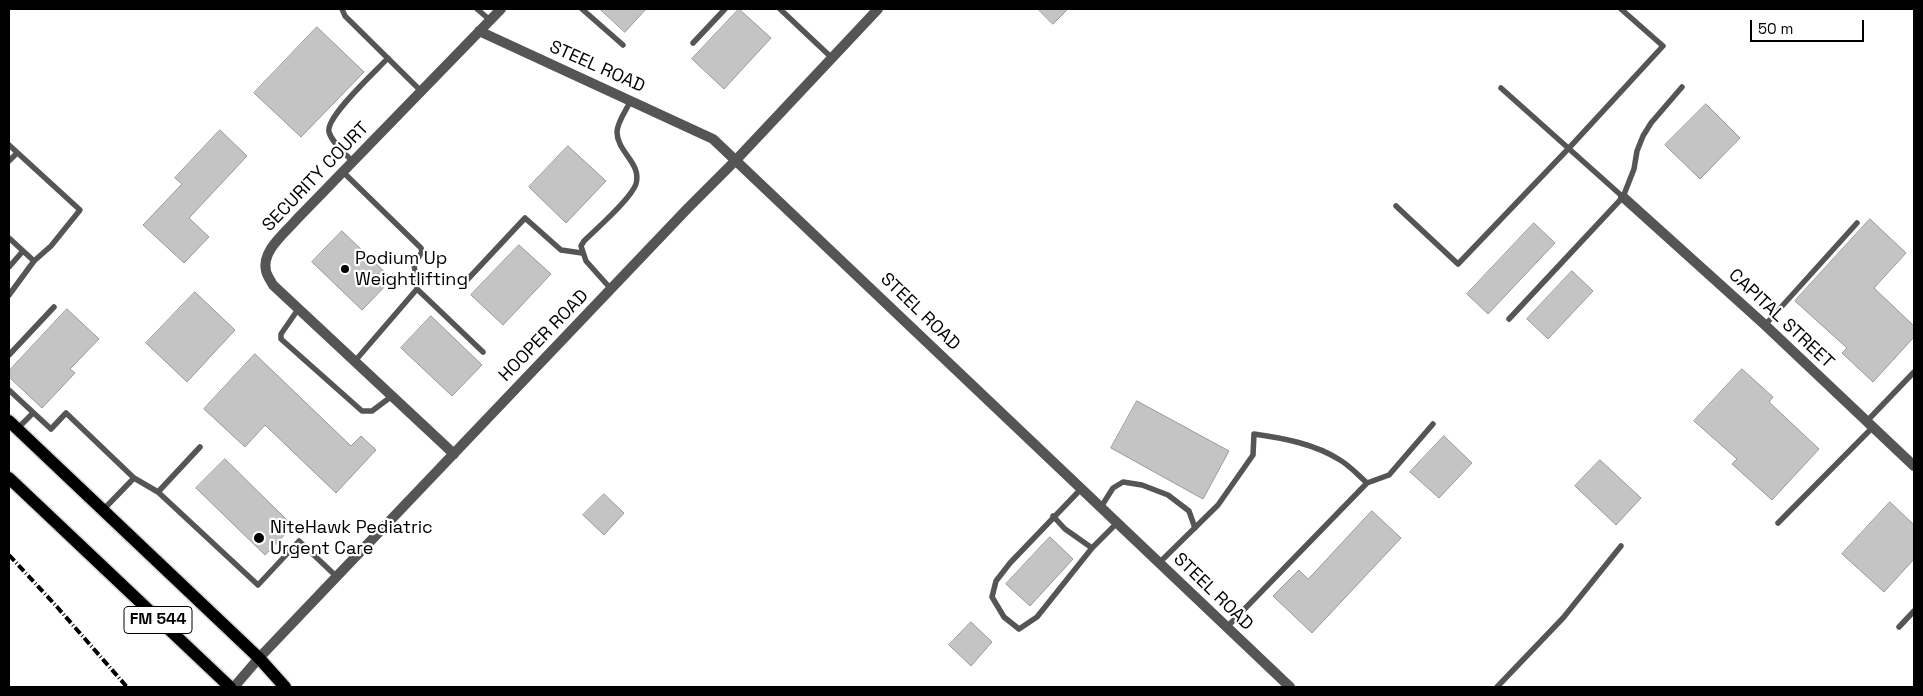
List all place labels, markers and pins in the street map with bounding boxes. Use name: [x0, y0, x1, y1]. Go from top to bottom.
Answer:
place label: Podium Up Weightlifting: [355, 248, 468, 290]
marker: Podium Up Weightlifting: [339, 263, 351, 275]
place label: NiteHawk Pediatric Urgent Care: [270, 517, 433, 560]
marker: NiteHawk Pediatric Urgent Care: [252, 531, 266, 545]

